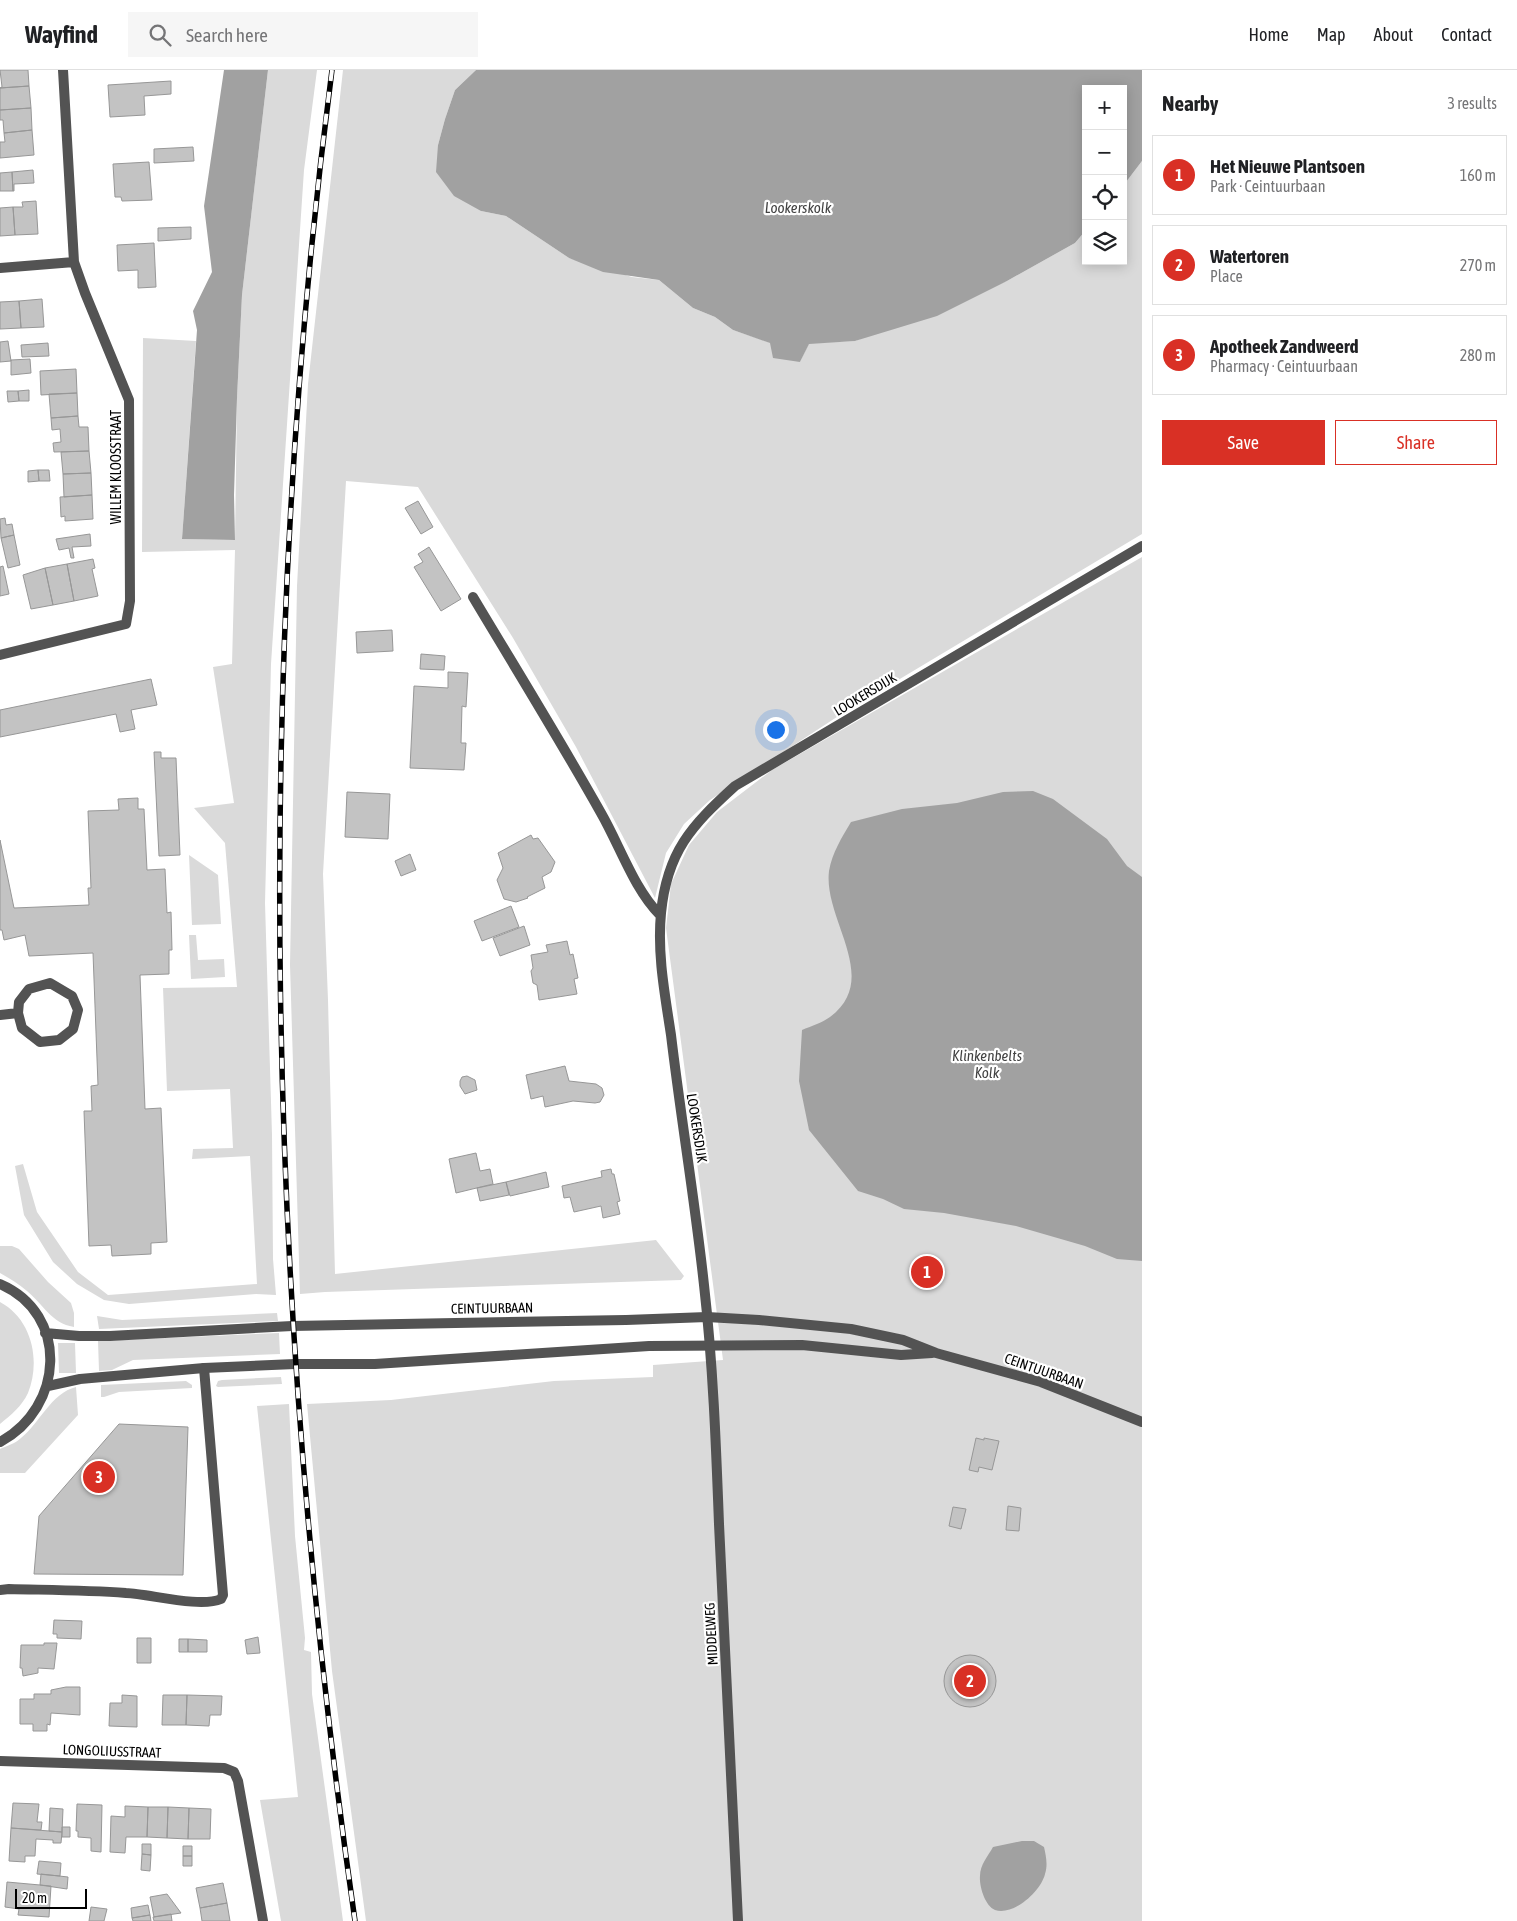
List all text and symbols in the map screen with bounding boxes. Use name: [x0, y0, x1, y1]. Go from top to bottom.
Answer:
search box: [128, 12, 478, 57]
text: Wayfind: [25, 21, 98, 48]
icon: search: [146, 21, 174, 49]
text: Search here: [186, 24, 268, 46]
text: Home: [1249, 24, 1289, 45]
text: Map: [1317, 24, 1346, 45]
text: About: [1374, 24, 1413, 45]
text: Contact: [1441, 24, 1492, 45]
map controls: [1082, 85, 1127, 265]
button: +: [1082, 85, 1127, 130]
text: Nearby: [1162, 91, 1218, 115]
text: 3 results: [1447, 94, 1497, 112]
button: −: [1082, 130, 1127, 175]
text: Het Nieuwe Plantsoen: [1210, 155, 1365, 177]
text: 1: [1175, 166, 1183, 184]
text: 160 m: [1460, 166, 1496, 184]
button: locate: [1082, 175, 1127, 220]
text: Park · Ceintuurbaan: [1210, 177, 1325, 195]
water label: Lookerskolk: [765, 199, 832, 216]
button: layers: [1082, 220, 1127, 265]
text: Watertoren: [1210, 245, 1289, 267]
text: 2: [1175, 256, 1183, 274]
text: 270 m: [1460, 256, 1496, 274]
text: Place: [1210, 267, 1243, 285]
text: Apotheek Zandweerd: [1210, 335, 1359, 357]
text: 3: [1175, 346, 1183, 364]
text: 280 m: [1460, 346, 1496, 364]
text: Pharmacy · Ceintuurbaan: [1210, 357, 1358, 375]
street label: WILLEM KLOOSSTRAAT: [108, 410, 124, 524]
button: Save: [1162, 420, 1325, 465]
button: Share: [1335, 420, 1497, 465]
street label: LOOKERSDIJK: [831, 669, 899, 719]
your location: [763, 717, 789, 743]
water label: Klinkenbelts Kolk: [952, 1047, 1022, 1081]
street label: LOOKERSDIJK: [684, 1092, 710, 1164]
pin: 1: [911, 1253, 943, 1291]
street label: CEINTUURBAAN: [451, 1299, 533, 1317]
street label: CEINTUURBAAN: [1002, 1350, 1086, 1392]
pin: 3: [83, 1458, 115, 1496]
street label: MIDDELWEG: [701, 1602, 721, 1666]
pin: 2: [954, 1662, 986, 1700]
street label: LONGOLIUSSTRAAT: [62, 1741, 162, 1761]
scale bar: [15, 1886, 88, 1909]
text: 20 m: [22, 1890, 47, 1906]

